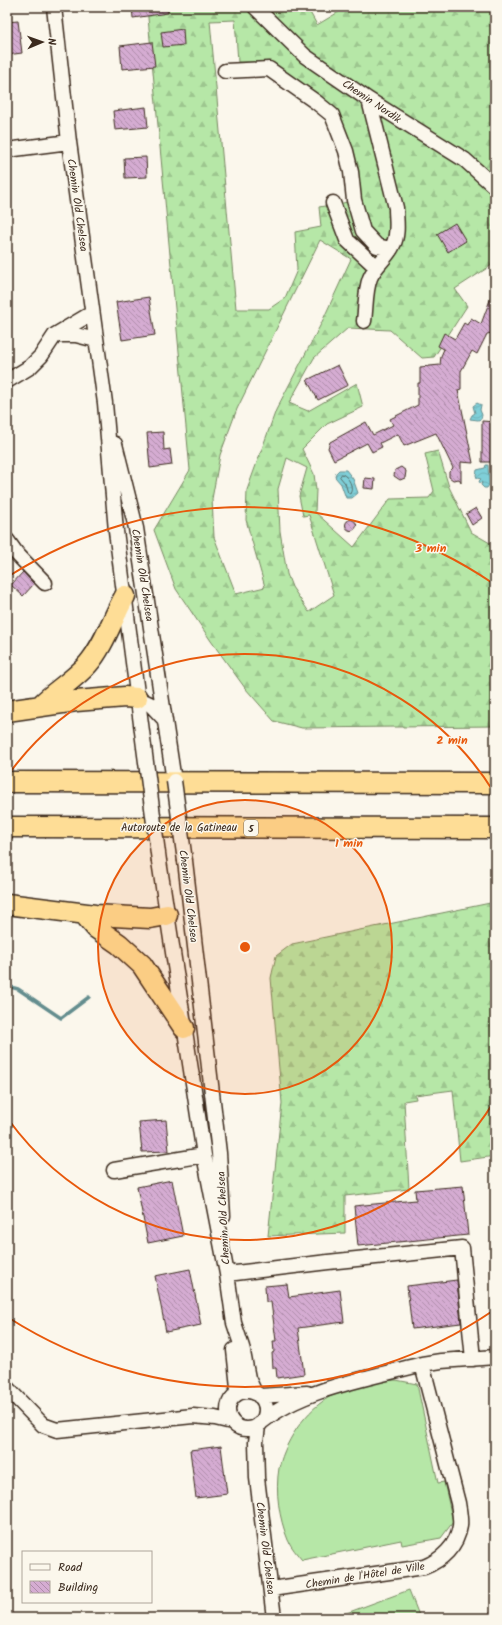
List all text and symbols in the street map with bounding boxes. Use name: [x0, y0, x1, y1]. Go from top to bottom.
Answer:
north arrow: [22, 22, 62, 62]
text: N: [42, 38, 60, 46]
street label: Chemin Nordik: [338, 75, 406, 129]
street label: Chemin Old Chelsea: [62, 158, 92, 253]
street label: Chemin Old Chelsea: [126, 528, 158, 623]
text: 3 min: [415, 539, 447, 558]
text: 2 min: [436, 731, 468, 750]
street label: Autoroute de la Gatineau: [121, 819, 238, 837]
road number: 5: [244, 820, 258, 836]
text: 1 min: [335, 834, 363, 853]
street label: Chemin Old Chelsea: [173, 849, 203, 944]
centre of rings: [238, 940, 252, 954]
street label: Chemin Old Chelsea: [213, 1171, 235, 1265]
street label: Chemin Old Chelsea: [250, 1501, 280, 1596]
legend: [22, 1551, 152, 1603]
text: Road: [58, 1558, 83, 1577]
street label: Chemin de l'Hôtel de Ville: [304, 1558, 426, 1594]
text: Building: [58, 1578, 98, 1597]

